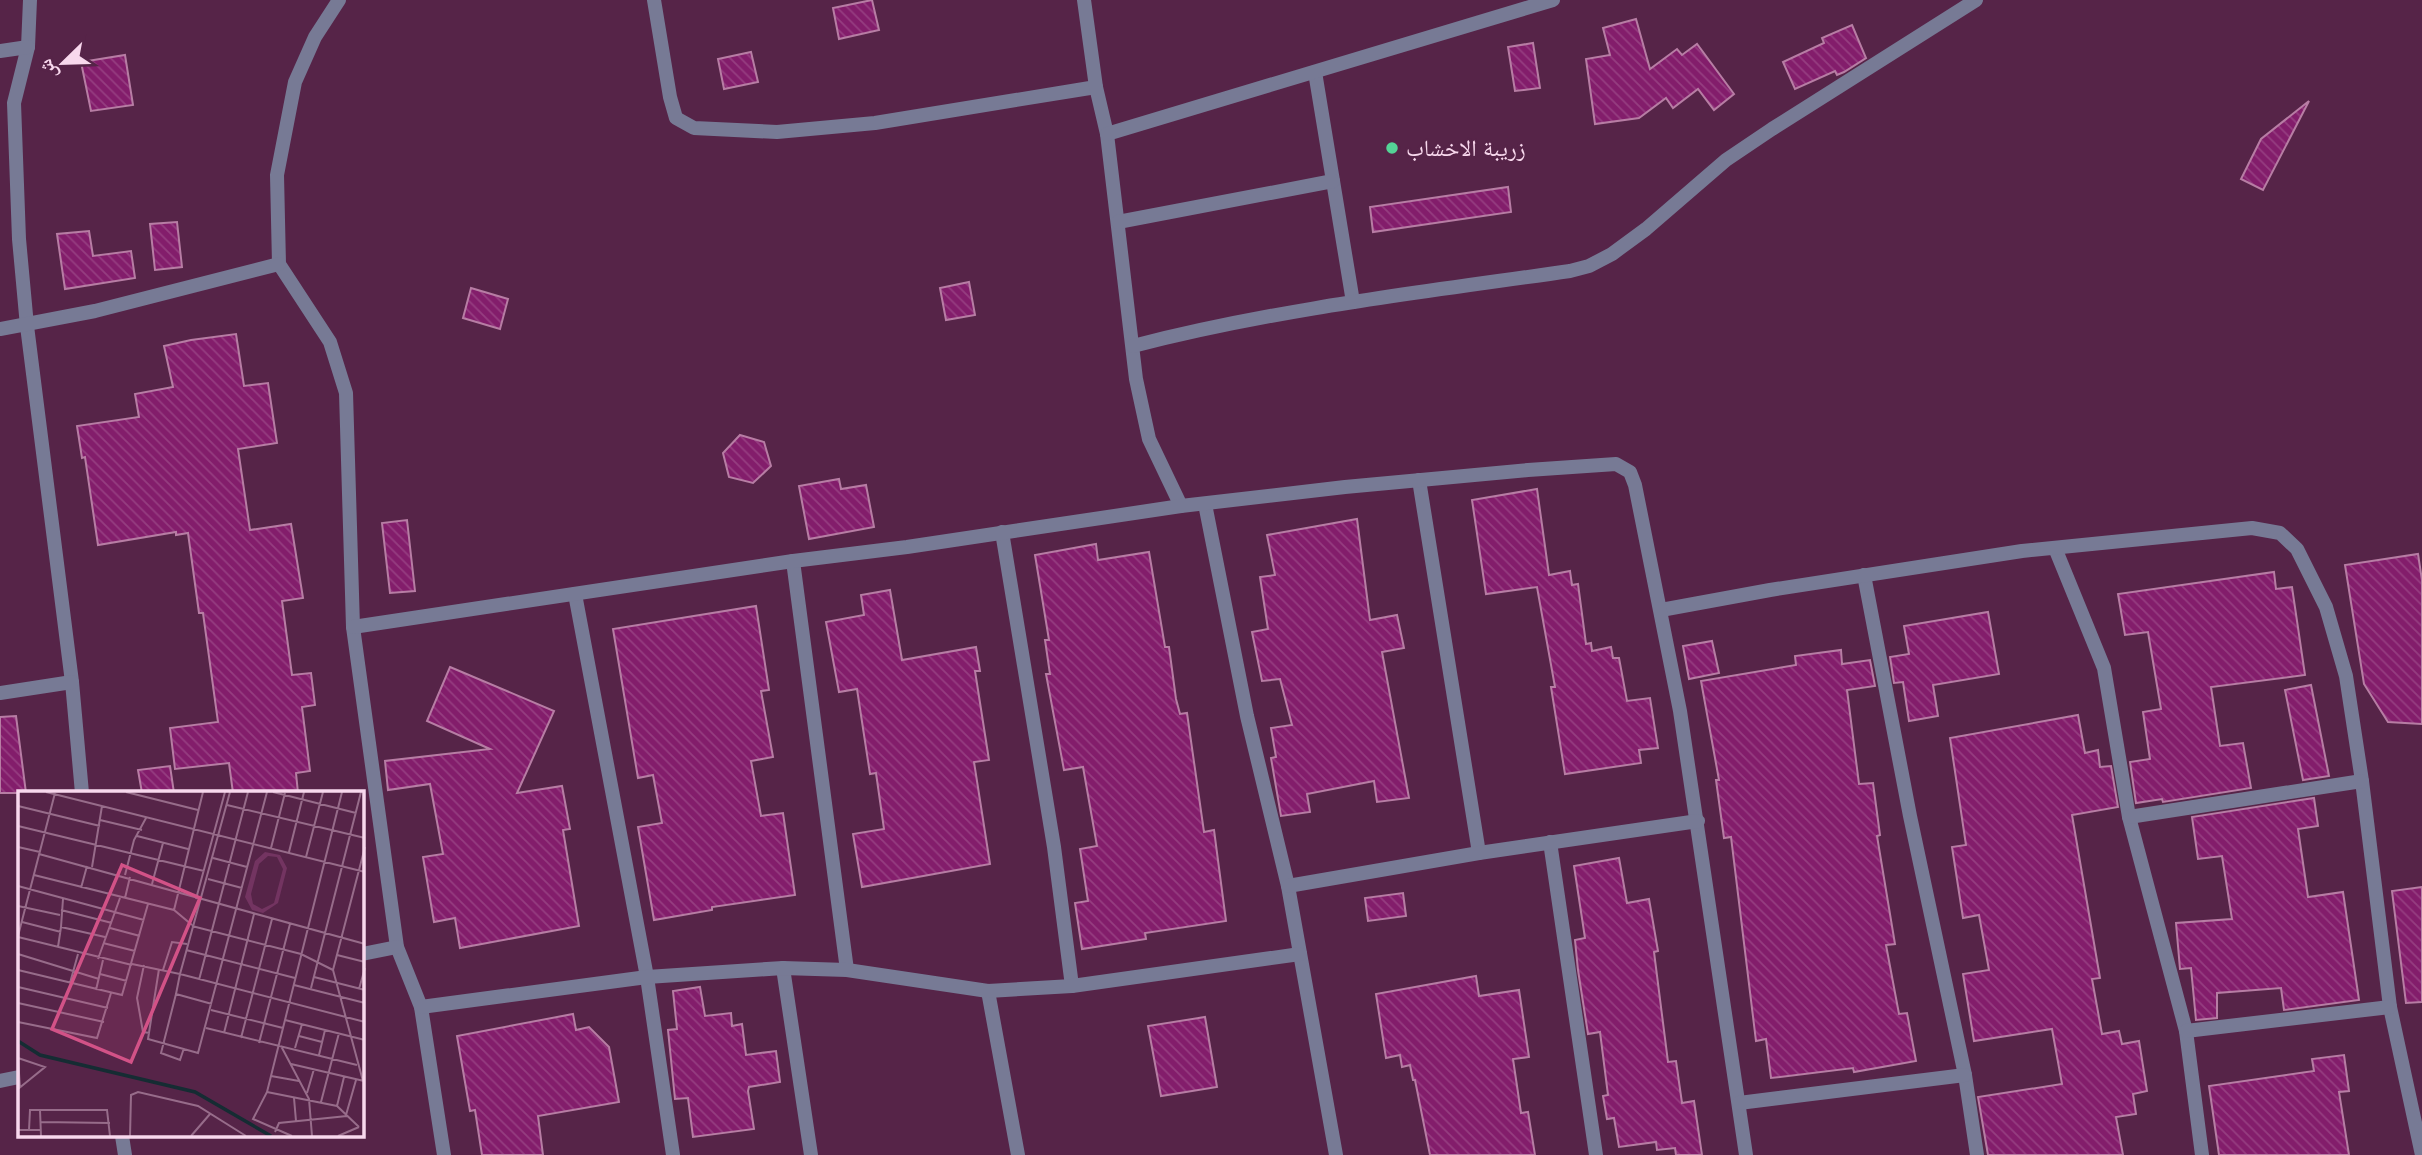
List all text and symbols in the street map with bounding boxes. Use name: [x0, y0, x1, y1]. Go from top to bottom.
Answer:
north arrow: [28, 28, 98, 98]
text: ش: [32, 55, 63, 84]
place label: زريبة الاخشاب: [1406, 133, 1526, 163]
marker: زريبة الاخشاب: [1384, 140, 1400, 156]
inset map: [18, 791, 364, 1138]

